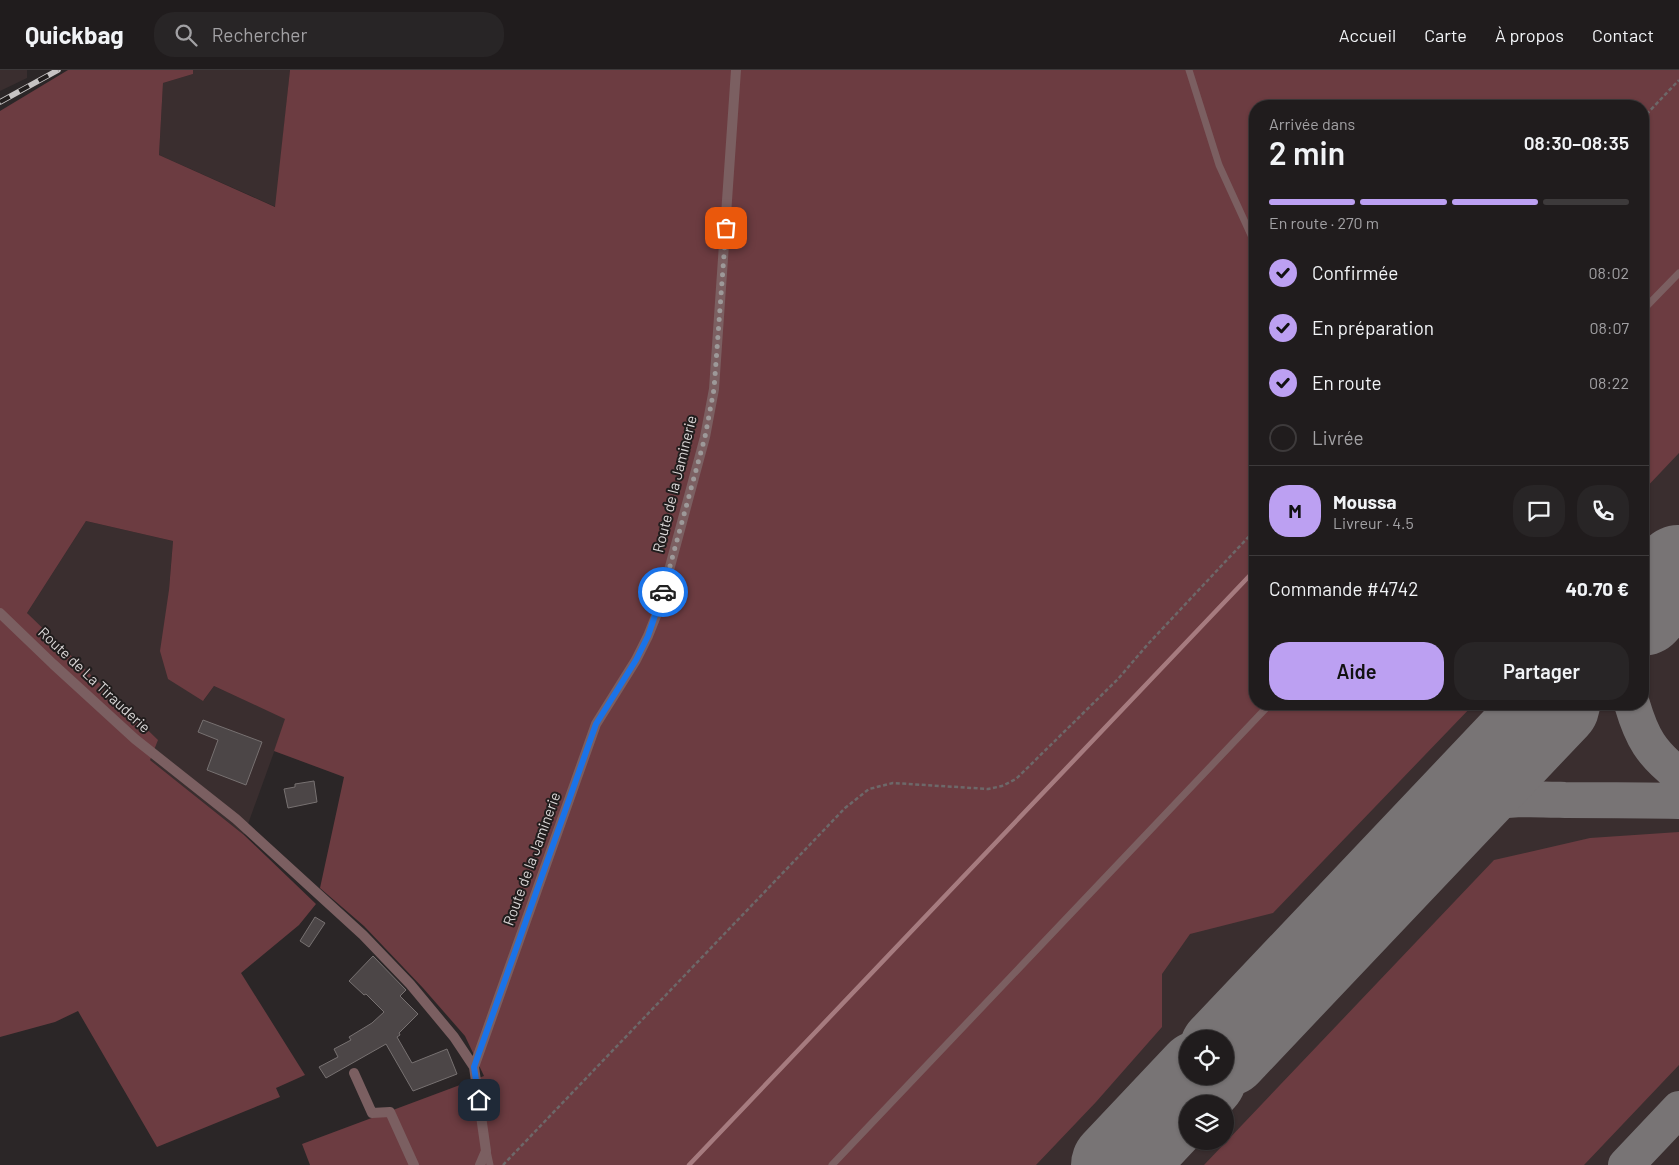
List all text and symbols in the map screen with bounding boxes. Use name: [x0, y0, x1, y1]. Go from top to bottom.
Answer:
search box: [154, 12, 504, 57]
text: Quickbag: [25, 20, 124, 49]
icon: search: [172, 21, 200, 49]
text: Rechercher: [212, 23, 307, 46]
text: Accueil: [1339, 24, 1396, 46]
text: Carte: [1424, 24, 1467, 46]
text: À propos: [1495, 24, 1564, 46]
text: Contact: [1592, 24, 1654, 46]
text: Arrivée dans: [1269, 114, 1355, 133]
text: 08:30–08:35: [1524, 131, 1629, 154]
text: 2 min: [1269, 133, 1345, 171]
pin: [705, 207, 747, 249]
text: En route · 270 m: [1269, 213, 1379, 232]
icon: bag: [712, 214, 740, 242]
icon: check: [1269, 259, 1297, 287]
text: Confirmée: [1312, 261, 1399, 284]
text: 08:02: [1589, 263, 1629, 282]
icon: check: [1269, 314, 1297, 342]
text: En préparation: [1312, 316, 1434, 339]
text: 08:07: [1590, 318, 1629, 337]
icon: check: [1269, 369, 1297, 397]
text: En route: [1312, 371, 1382, 394]
text: 08:22: [1589, 373, 1629, 392]
street label: Route de la Jaminerie: [648, 413, 700, 554]
text: Livrée: [1312, 426, 1364, 449]
button: chat: [1513, 485, 1565, 537]
button: phone: [1577, 485, 1629, 537]
text: Moussa: [1333, 490, 1397, 513]
text: M: [1288, 499, 1302, 522]
text: Livreur · 4.5: [1333, 513, 1414, 532]
courier: [638, 567, 688, 617]
text: Commande #4742: [1269, 577, 1418, 600]
text: 40.70 €: [1565, 577, 1629, 600]
icon: car: [649, 578, 677, 606]
street label: Route de La Tirauderie: [35, 623, 154, 736]
button: Aide: [1269, 642, 1444, 700]
button: Partager: [1454, 642, 1629, 700]
street label: Route de la Jaminerie: [499, 789, 564, 928]
map controls: [1179, 1030, 1234, 1150]
button: locate: [1179, 1030, 1234, 1085]
pin: [458, 1079, 500, 1121]
icon: home: [465, 1086, 493, 1114]
button: layers: [1179, 1095, 1234, 1150]

